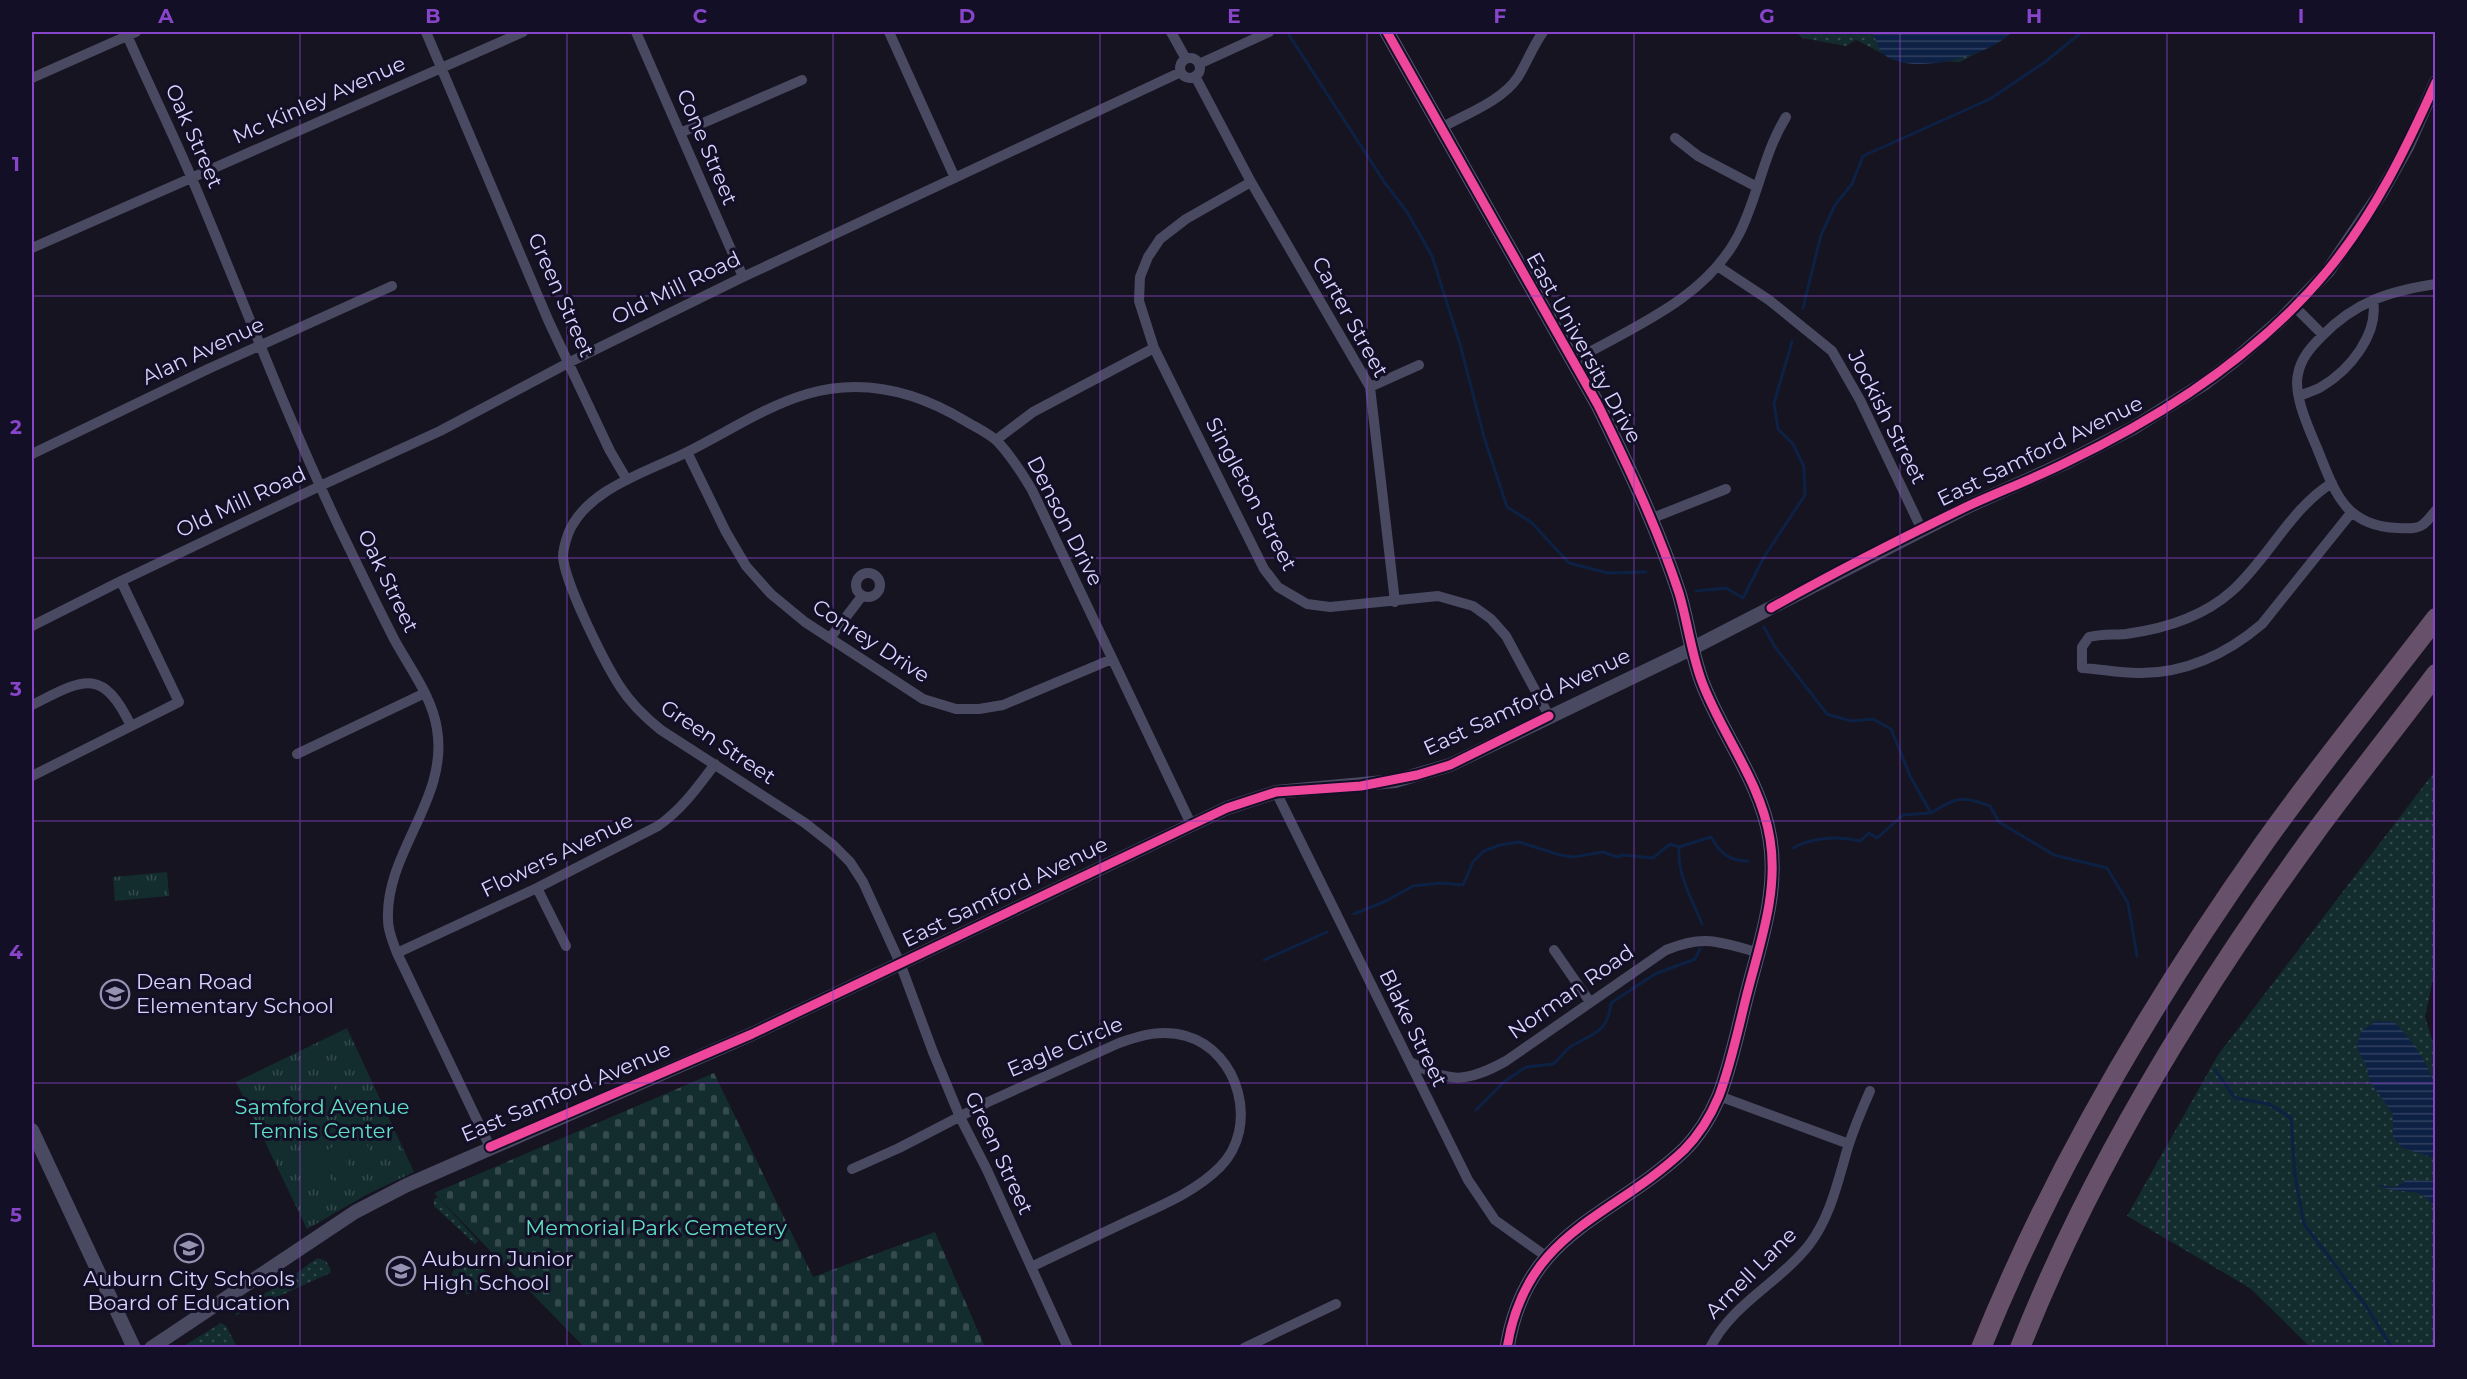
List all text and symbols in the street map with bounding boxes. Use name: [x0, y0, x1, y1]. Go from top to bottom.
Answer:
text: A: [157, 4, 174, 28]
text: B: [425, 4, 441, 28]
text: C: [693, 4, 708, 28]
text: D: [959, 4, 975, 28]
text: E: [1227, 4, 1241, 28]
text: F: [1494, 4, 1507, 28]
text: G: [1759, 4, 1775, 28]
text: H: [2026, 4, 2042, 28]
text: I: [2298, 4, 2304, 28]
street label: Mc Kinley Avenue: [229, 50, 409, 149]
street label: Oak Street: [160, 80, 229, 192]
street label: Cone Street: [672, 85, 743, 209]
text: 1: [12, 152, 20, 176]
street label: Green Street: [523, 229, 600, 361]
street label: Old Mill Road: [607, 246, 744, 330]
street label: East University Drive: [1521, 248, 1647, 448]
street label: Carter Street: [1307, 252, 1394, 381]
street label: Alan Avenue: [138, 311, 268, 390]
street label: Jockish Street: [1842, 345, 1932, 488]
street label: East Samford Avenue: [1933, 390, 2147, 511]
street label: Singleton Street: [1201, 413, 1302, 575]
text: 2: [10, 415, 22, 439]
street label: Denson Drive: [1022, 452, 1109, 590]
street label: Old Mill Road: [172, 461, 310, 543]
street label: Oak Street: [353, 525, 424, 636]
street label: Conrey Drive: [808, 594, 934, 688]
street label: East Samford Avenue: [1419, 643, 1634, 761]
text: 3: [9, 677, 22, 701]
street label: Green Street: [656, 694, 780, 789]
street label: Flowers Avenue: [477, 807, 637, 902]
street label: East Samford Avenue: [898, 831, 1112, 952]
street label: Norman Road: [1503, 939, 1638, 1044]
text: 4: [9, 940, 23, 964]
street label: Blake Street: [1374, 965, 1453, 1091]
place label: Dean Road Elementary School: [136, 969, 334, 1018]
school or university icon: Dean Road Elementary School: [99, 978, 131, 1010]
street label: Eagle Circle: [1003, 1011, 1126, 1082]
street label: East Samford Avenue: [457, 1036, 674, 1147]
street label: Green Street: [960, 1087, 1039, 1218]
park label: Samford Avenue Tennis Center: [235, 1094, 409, 1143]
text: 5: [10, 1203, 22, 1227]
park label: Memorial Park Cemetery: [525, 1215, 787, 1240]
street label: Arnell Lane: [1700, 1222, 1801, 1323]
school or university icon: Auburn City Schools Board of Education: [173, 1232, 205, 1264]
place label: Auburn Junior High School: [422, 1246, 573, 1295]
school or university icon: Auburn Junior High School: [385, 1255, 417, 1287]
place label: Auburn City Schools Board of Education: [83, 1266, 295, 1315]

